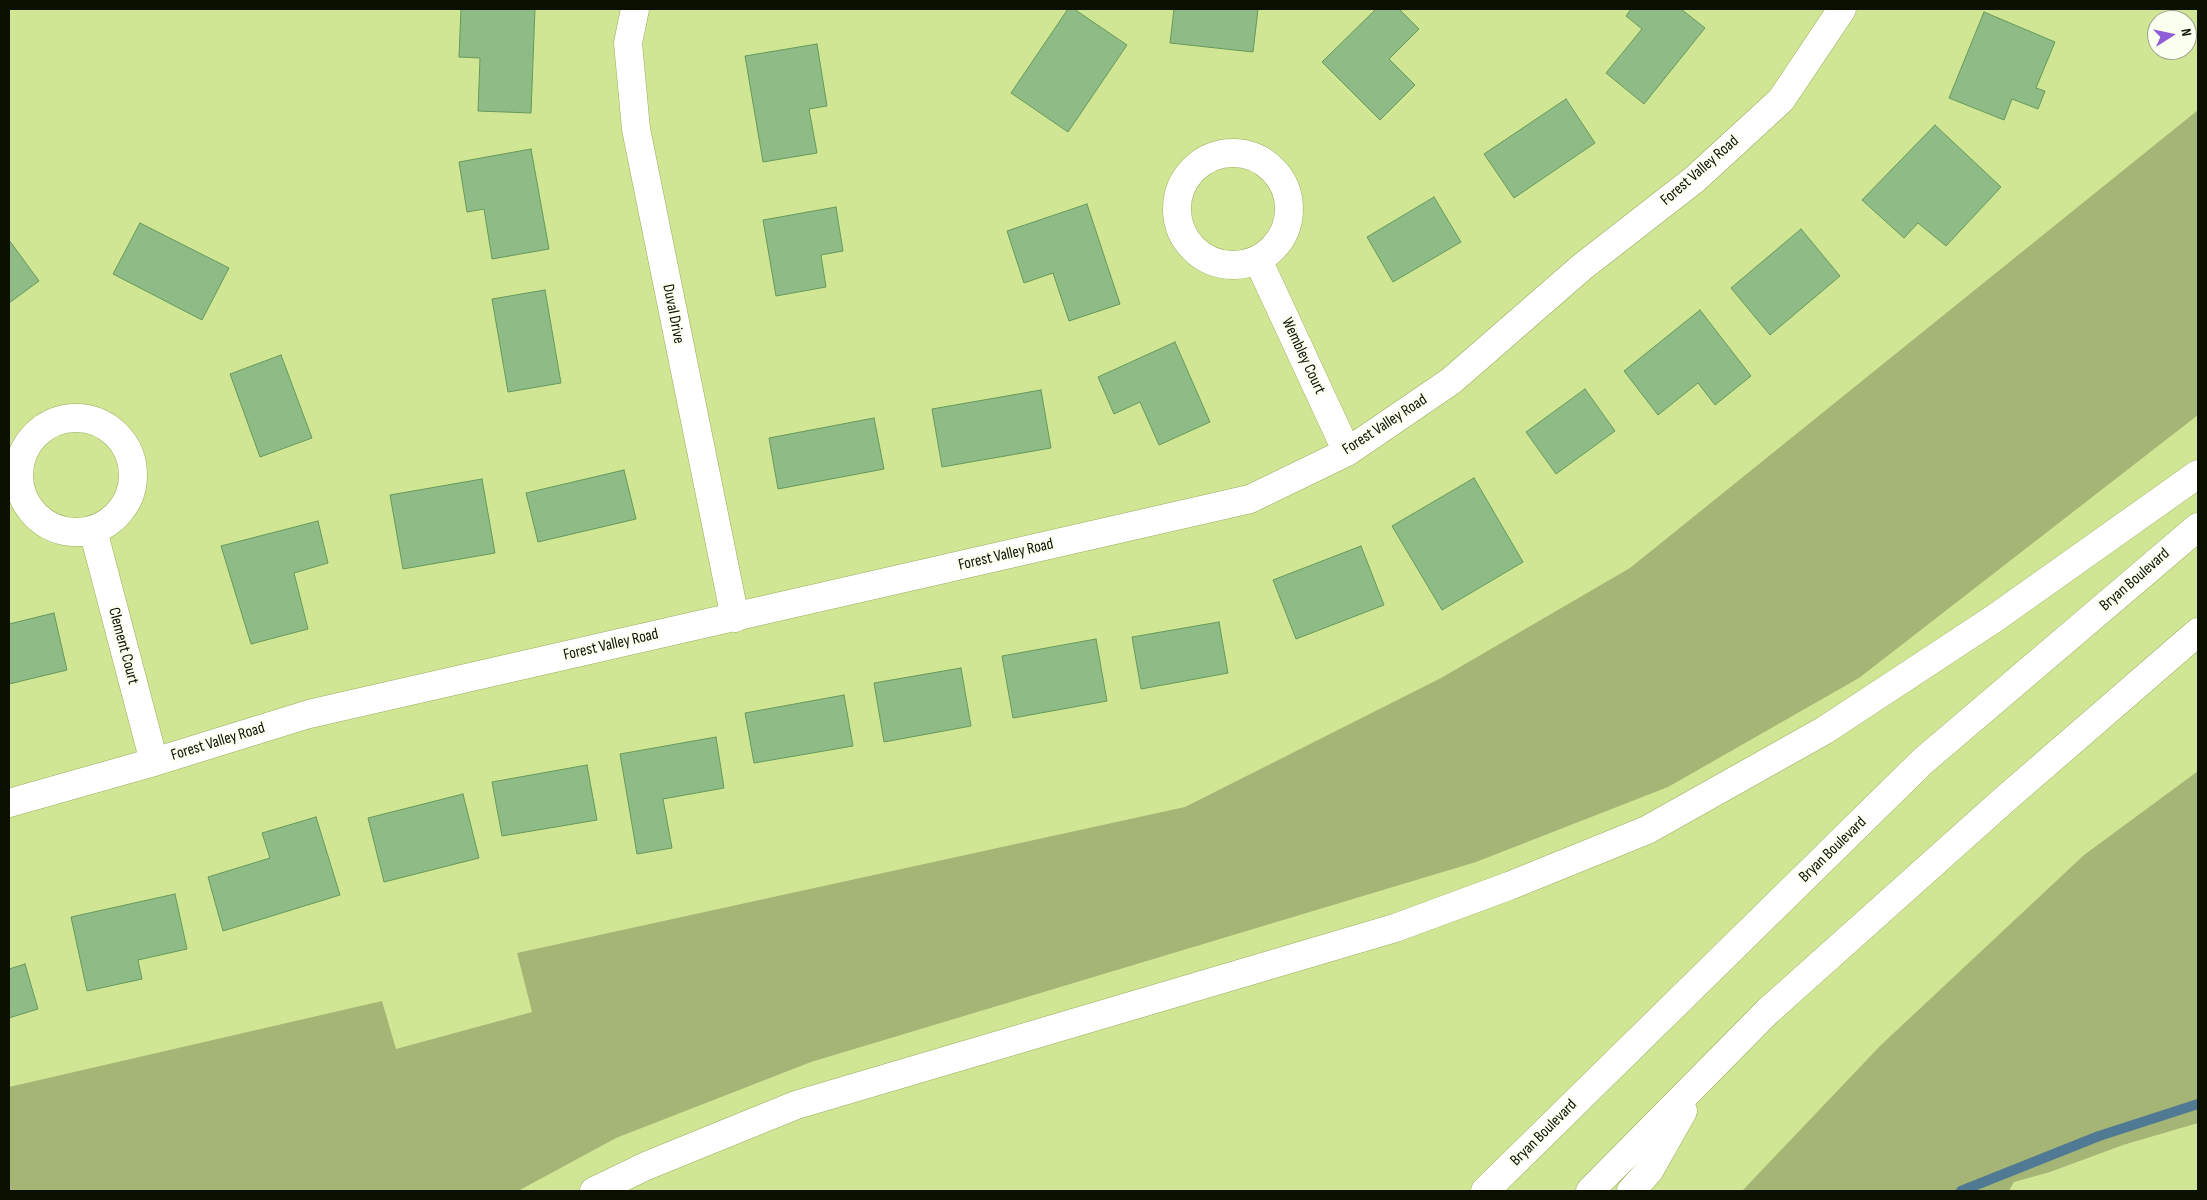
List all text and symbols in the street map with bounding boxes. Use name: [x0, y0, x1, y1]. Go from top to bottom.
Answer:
north arrow: [2147, 10, 2197, 60]
text: N: [2177, 27, 2195, 38]
street label: Forest Valley Road: [1657, 132, 1743, 210]
street label: Duval Drive: [658, 283, 688, 345]
street label: Wembley Court: [1277, 315, 1329, 397]
street label: Forest Valley Road: [1339, 391, 1431, 459]
street label: Forest Valley Road: [957, 535, 1055, 575]
street label: Bryan Boulevard: [2096, 544, 2174, 616]
street label: Clement Court: [104, 605, 142, 687]
street label: Forest Valley Road: [562, 625, 660, 665]
street label: Forest Valley Road: [169, 719, 267, 765]
street label: Bryan Boulevard: [1795, 813, 1871, 887]
street label: Bryan Boulevard: [1507, 1096, 1581, 1170]

